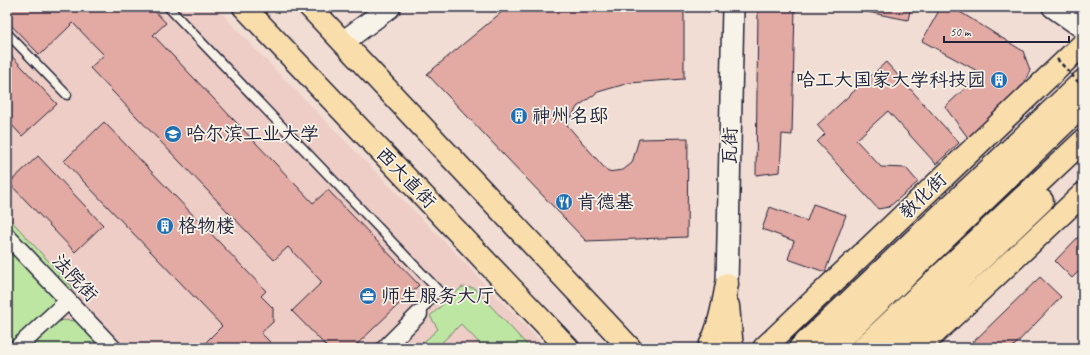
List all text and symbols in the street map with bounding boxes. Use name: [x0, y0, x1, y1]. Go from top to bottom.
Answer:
scale bar: [944, 18, 1069, 44]
text: 50 m: [950, 24, 972, 40]
place label: 哈工大国家大学科技园: [796, 68, 986, 92]
building icon: 哈工大国家大学科技园: [989, 70, 1009, 90]
place label: 神州名邸: [532, 104, 608, 128]
building icon: 神州名邸: [509, 106, 529, 126]
place label: 哈尔滨工业大学: [186, 122, 319, 146]
school or university icon: 哈尔滨工业大学: [163, 124, 183, 144]
street label: 瓦街: [718, 127, 742, 165]
street label: 西大直街: [371, 142, 441, 214]
street label: 教化街: [894, 168, 952, 224]
place label: 肯德基: [577, 190, 634, 214]
restaurant icon: 肯德基: [554, 192, 574, 212]
place label: 格物楼: [178, 214, 235, 238]
building icon: 格物楼: [155, 216, 175, 236]
street label: 法院街: [47, 249, 103, 307]
place label: 师生服务大厅: [381, 284, 495, 308]
office icon: 师生服务大厅: [358, 286, 378, 306]

